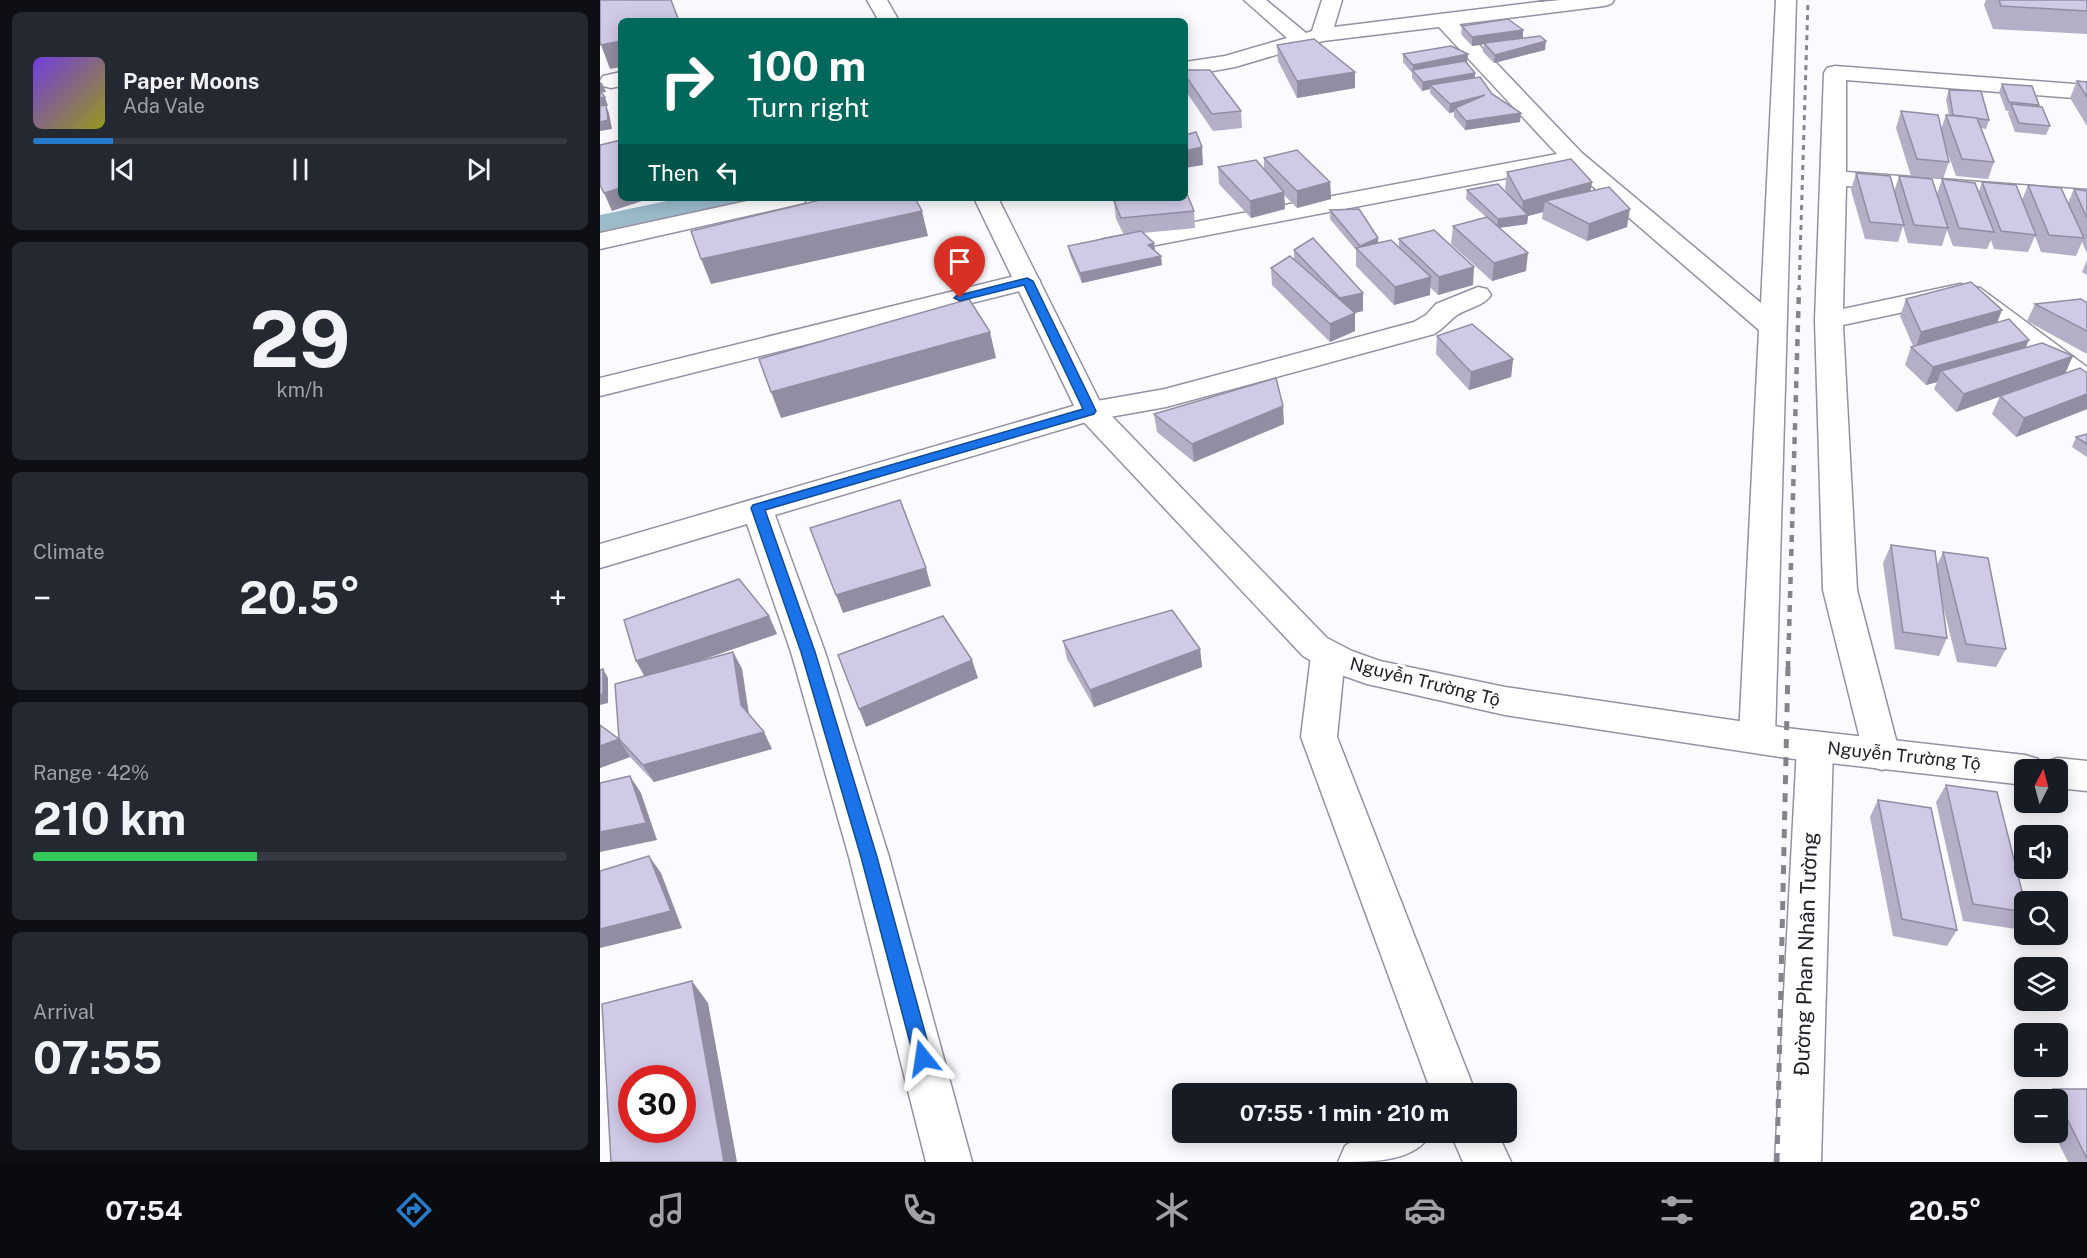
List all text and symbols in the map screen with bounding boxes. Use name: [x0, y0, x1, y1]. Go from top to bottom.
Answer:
text: 100 m: [747, 41, 866, 90]
icon: right: [648, 42, 726, 120]
text: Paper Moons: [123, 68, 259, 94]
text: Turn right: [747, 91, 870, 123]
text: Ada Vale: [123, 94, 205, 118]
icon: previous: [106, 153, 139, 186]
icon: pause: [284, 153, 317, 186]
icon: next: [462, 153, 495, 186]
icon: left: [711, 156, 744, 189]
text: Then: [648, 160, 699, 186]
pin: [934, 236, 985, 298]
icon: arrive: [943, 245, 976, 278]
text: 29: [250, 293, 350, 385]
text: km/h: [276, 378, 324, 402]
text: Climate: [33, 540, 105, 564]
text: 20.5°: [239, 571, 361, 624]
text: −: [33, 579, 51, 617]
text: +: [549, 579, 567, 617]
street label: Nguyễn Trường Tộ: [1348, 653, 1502, 710]
street label: Nguyễn Trường Tộ: [1826, 737, 1982, 774]
north arrow: [2014, 759, 2068, 813]
map controls: [2014, 759, 2068, 1143]
text: Range · 42%: [33, 761, 149, 785]
text: 210 km: [33, 792, 186, 845]
button: sound: [2014, 825, 2068, 879]
street label: Đường Phan Nhân Tường: [1789, 831, 1822, 1077]
button: search: [2014, 891, 2068, 945]
button: layers: [2014, 957, 2068, 1011]
text: Arrival: [33, 1000, 95, 1024]
button: +: [2014, 1023, 2068, 1077]
position arrow: [891, 1026, 955, 1090]
text: 07:55: [33, 1031, 162, 1084]
speed limit sign: 30: [618, 1065, 696, 1143]
button: −: [2014, 1089, 2068, 1143]
text: 07:55 · 1 min · 210 m: [1240, 1100, 1449, 1126]
icon: directions: [393, 1189, 435, 1231]
icon: music: [646, 1189, 688, 1231]
icon: phone: [898, 1189, 940, 1231]
icon: climate: [1151, 1189, 1193, 1231]
icon: car: [1404, 1189, 1446, 1231]
icon: filters: [1656, 1189, 1698, 1231]
text: 07:54: [105, 1194, 182, 1226]
text: 20.5°: [1909, 1194, 1982, 1226]

